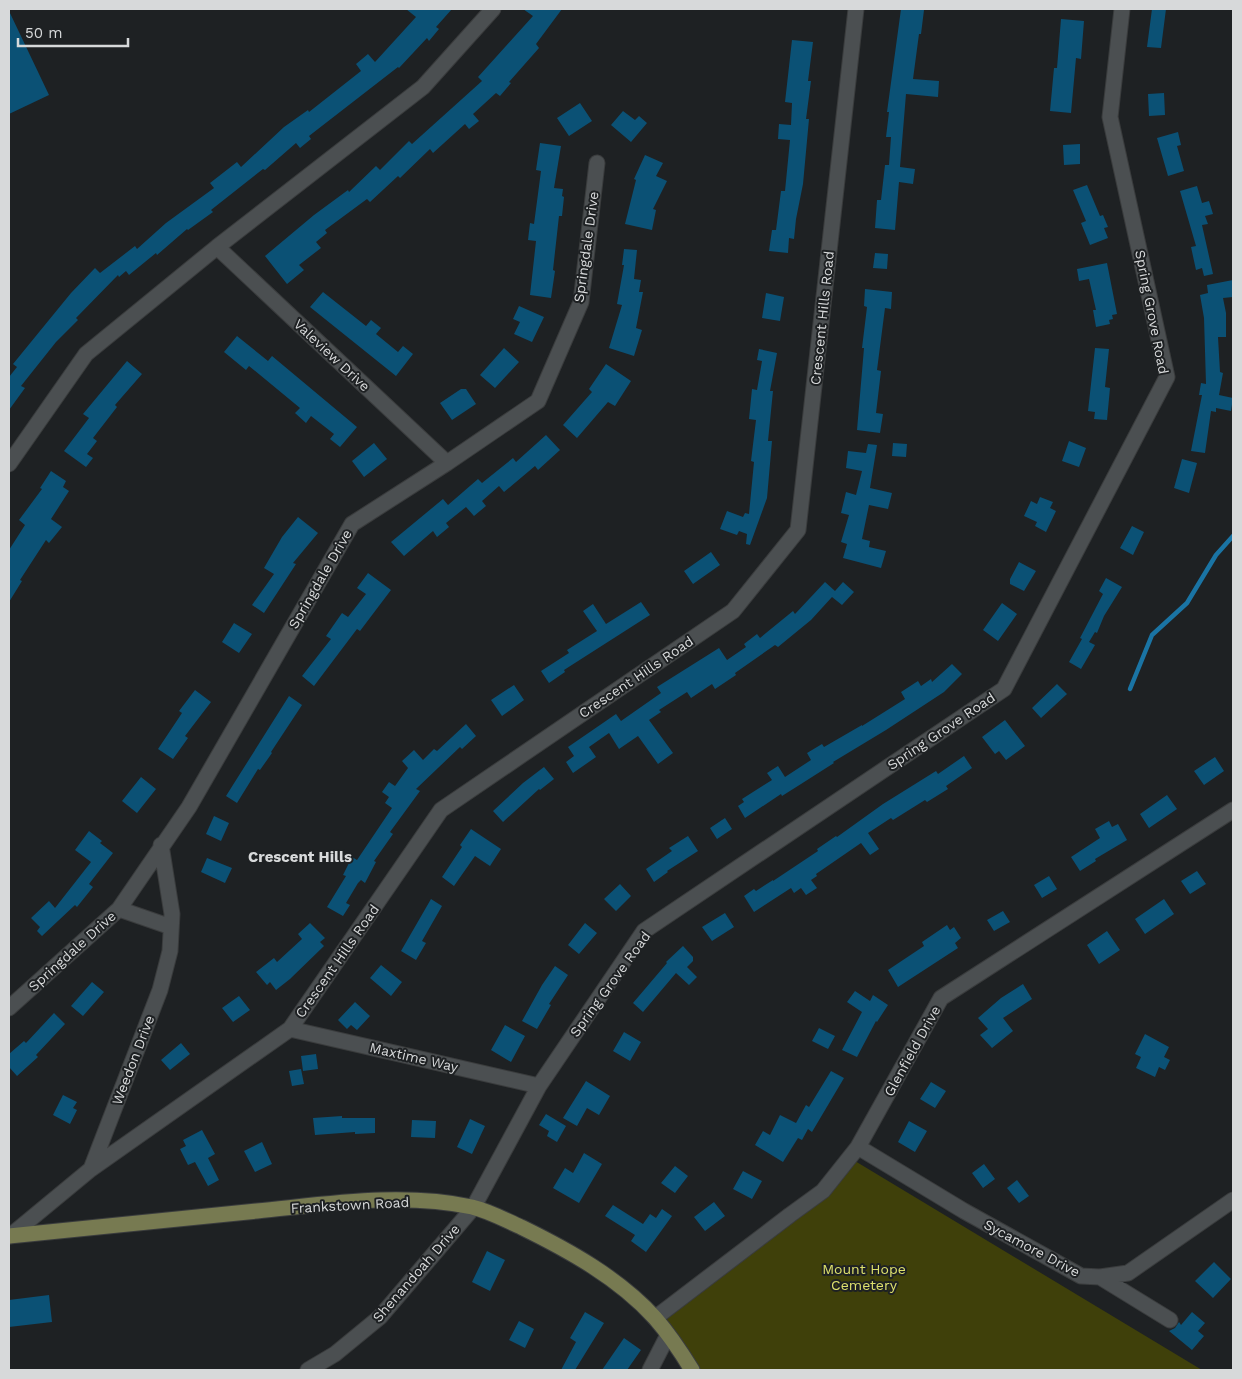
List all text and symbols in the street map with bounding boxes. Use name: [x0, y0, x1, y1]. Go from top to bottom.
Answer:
scale bar: [18, 15, 128, 47]
text: 50 m: [25, 24, 62, 42]
street label: Springdale Drive: [570, 190, 602, 304]
street label: Spring Grove Road: [1132, 248, 1172, 376]
street label: Crescent Hills Road: [807, 250, 837, 386]
street label: Valeview Drive: [291, 316, 373, 394]
street label: Springdale Drive: [285, 527, 355, 631]
street label: Crescent Hills Road: [576, 633, 696, 721]
street label: Spring Grove Road: [884, 689, 998, 773]
district label: Crescent Hills: [248, 848, 352, 866]
street label: Crescent Hills Road: [292, 901, 382, 1021]
street label: Springdale Drive: [25, 908, 119, 994]
street label: Spring Grove Road: [566, 928, 654, 1040]
street label: Glenfield Drive: [881, 1003, 943, 1099]
street label: Weedon Drive: [109, 1013, 157, 1107]
street label: Maxtime Way: [368, 1039, 461, 1075]
street label: Frankstown Road: [290, 1194, 410, 1216]
street label: Sycamore Drive: [981, 1216, 1083, 1280]
street label: Shenandoah Drive: [369, 1221, 463, 1325]
park label: Mount Hope Cemetery: [822, 1261, 906, 1293]

